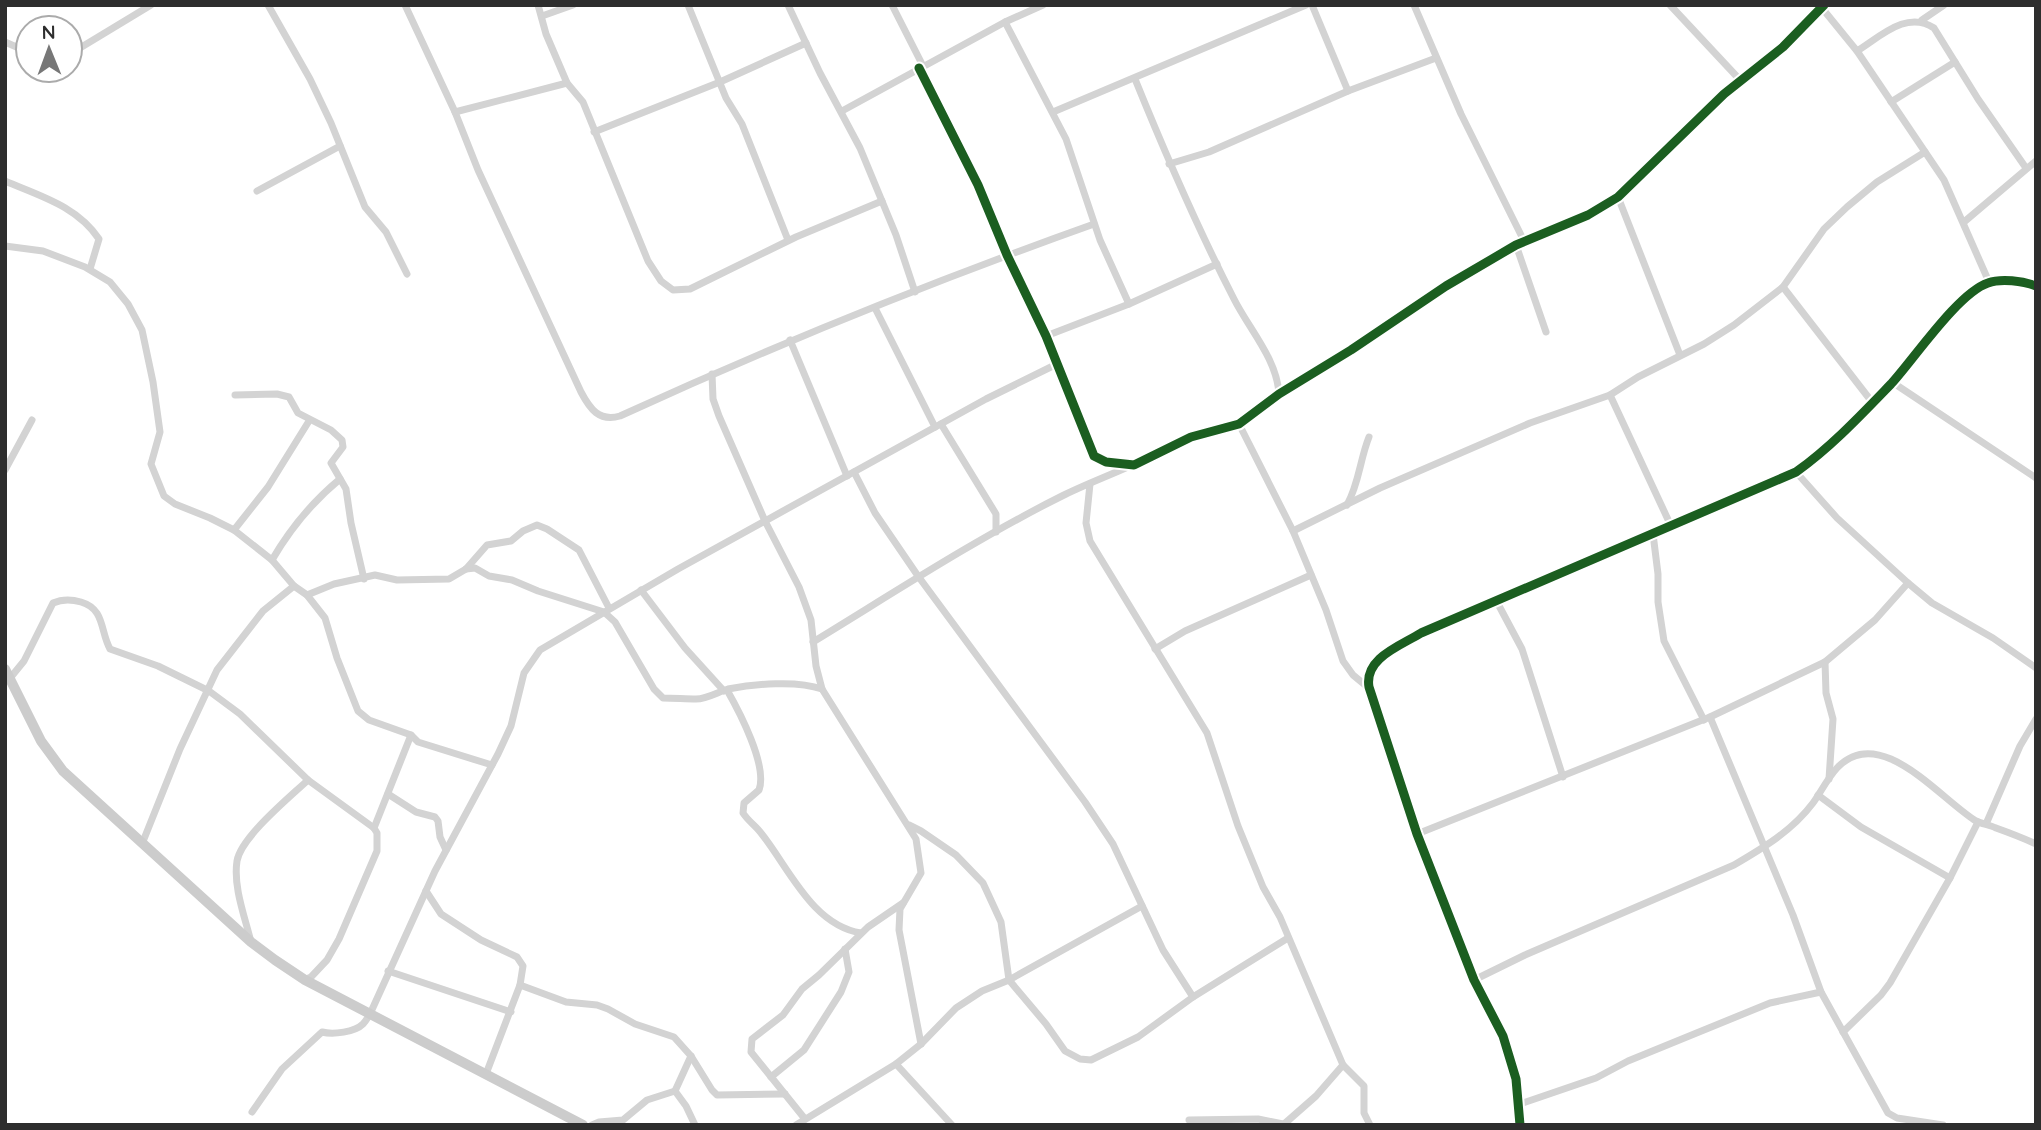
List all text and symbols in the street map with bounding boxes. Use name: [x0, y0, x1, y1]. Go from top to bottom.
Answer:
north arrow: [14, 14, 84, 84]
text: N: [42, 20, 56, 44]

